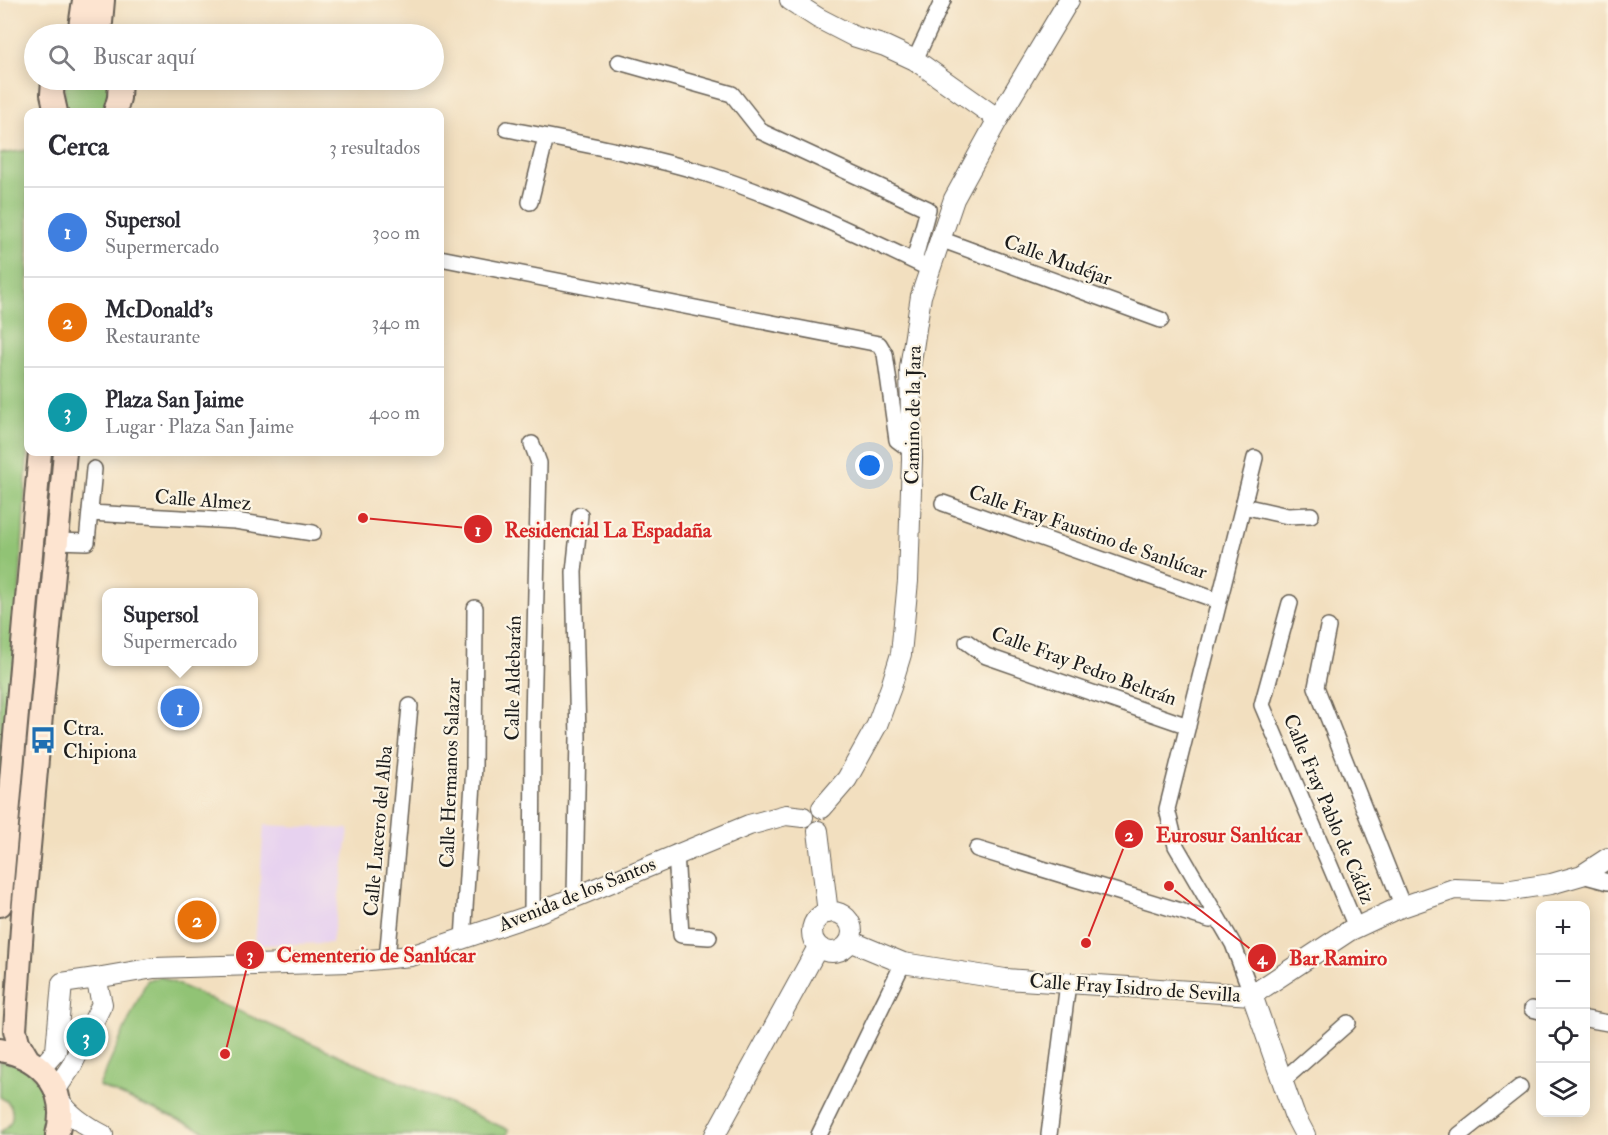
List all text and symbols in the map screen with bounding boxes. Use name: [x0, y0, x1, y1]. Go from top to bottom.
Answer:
search box: [24, 24, 444, 90]
icon: search: [45, 41, 78, 74]
text: Buscar aquí: [93, 43, 195, 71]
text: Cerca: [48, 131, 109, 163]
text: 3 resultados: [329, 135, 420, 160]
text: Supersol: [105, 206, 181, 234]
text: 1: [64, 220, 71, 245]
text: 300 m: [372, 220, 420, 245]
street label: Calle Mudéjar: [1000, 229, 1116, 291]
text: Supermercado: [105, 234, 219, 259]
text: McDonald's: [105, 296, 213, 324]
text: 2: [62, 310, 73, 335]
text: 340 m: [372, 310, 420, 335]
text: Restaurante: [105, 324, 200, 349]
street label: Camino de la Jara: [899, 344, 927, 485]
text: Plaza San Jaime: [105, 386, 244, 414]
text: 3: [64, 400, 71, 425]
text: 400 m: [369, 400, 420, 425]
text: Lugar · Plaza San Jaime: [105, 414, 294, 439]
your location: [855, 451, 884, 480]
street label: Calle Fray Faustino de Sanlúcar: [965, 479, 1211, 585]
street label: Calle Almez: [154, 484, 252, 516]
callout: Residencial La Espadaña: [463, 510, 724, 549]
text: Residencial La Espadaña: [505, 517, 713, 544]
text: 1: [475, 519, 481, 542]
popup: [102, 588, 258, 666]
text: Supersol: [123, 601, 199, 629]
street label: Calle Aldebarán: [499, 615, 527, 741]
street label: Calle Fray Pedro Beltrán: [988, 621, 1180, 711]
text: Supermercado: [123, 629, 237, 654]
street label: Calle Hermanos Salazar: [434, 677, 466, 869]
pin: 1: [160, 686, 200, 730]
street label: Calle Fray Pablo de Cádiz: [1278, 710, 1381, 908]
place label: Ctra. Chipiona: [63, 716, 138, 765]
bus stop icon: Ctra. Chipiona: [28, 725, 58, 755]
street label: Calle Lucero del Alba: [358, 744, 398, 917]
callout: Eurosur Sanlúcar: [1114, 815, 1315, 854]
text: Eurosur Sanlúcar: [1156, 822, 1303, 849]
text: 2: [1124, 824, 1134, 847]
street label: Avenida de los Santos: [494, 851, 659, 937]
pin: 2: [178, 898, 216, 942]
map controls: [1536, 901, 1590, 1117]
button: +: [1536, 901, 1590, 955]
callout: Cementerio de Sanlúcar: [235, 935, 488, 974]
callout: Bar Ramiro: [1247, 939, 1399, 978]
text: Cementerio de Sanlúcar: [276, 942, 477, 969]
text: 3: [247, 944, 254, 967]
text: Bar Ramiro: [1289, 945, 1387, 972]
text: 4: [1256, 947, 1268, 970]
button: −: [1536, 955, 1590, 1009]
street label: Calle Fray Isidro de Sevilla: [1029, 968, 1242, 1008]
button: locate: [1536, 1009, 1590, 1063]
pin: 3: [66, 1014, 106, 1060]
button: layers: [1536, 1063, 1590, 1117]

